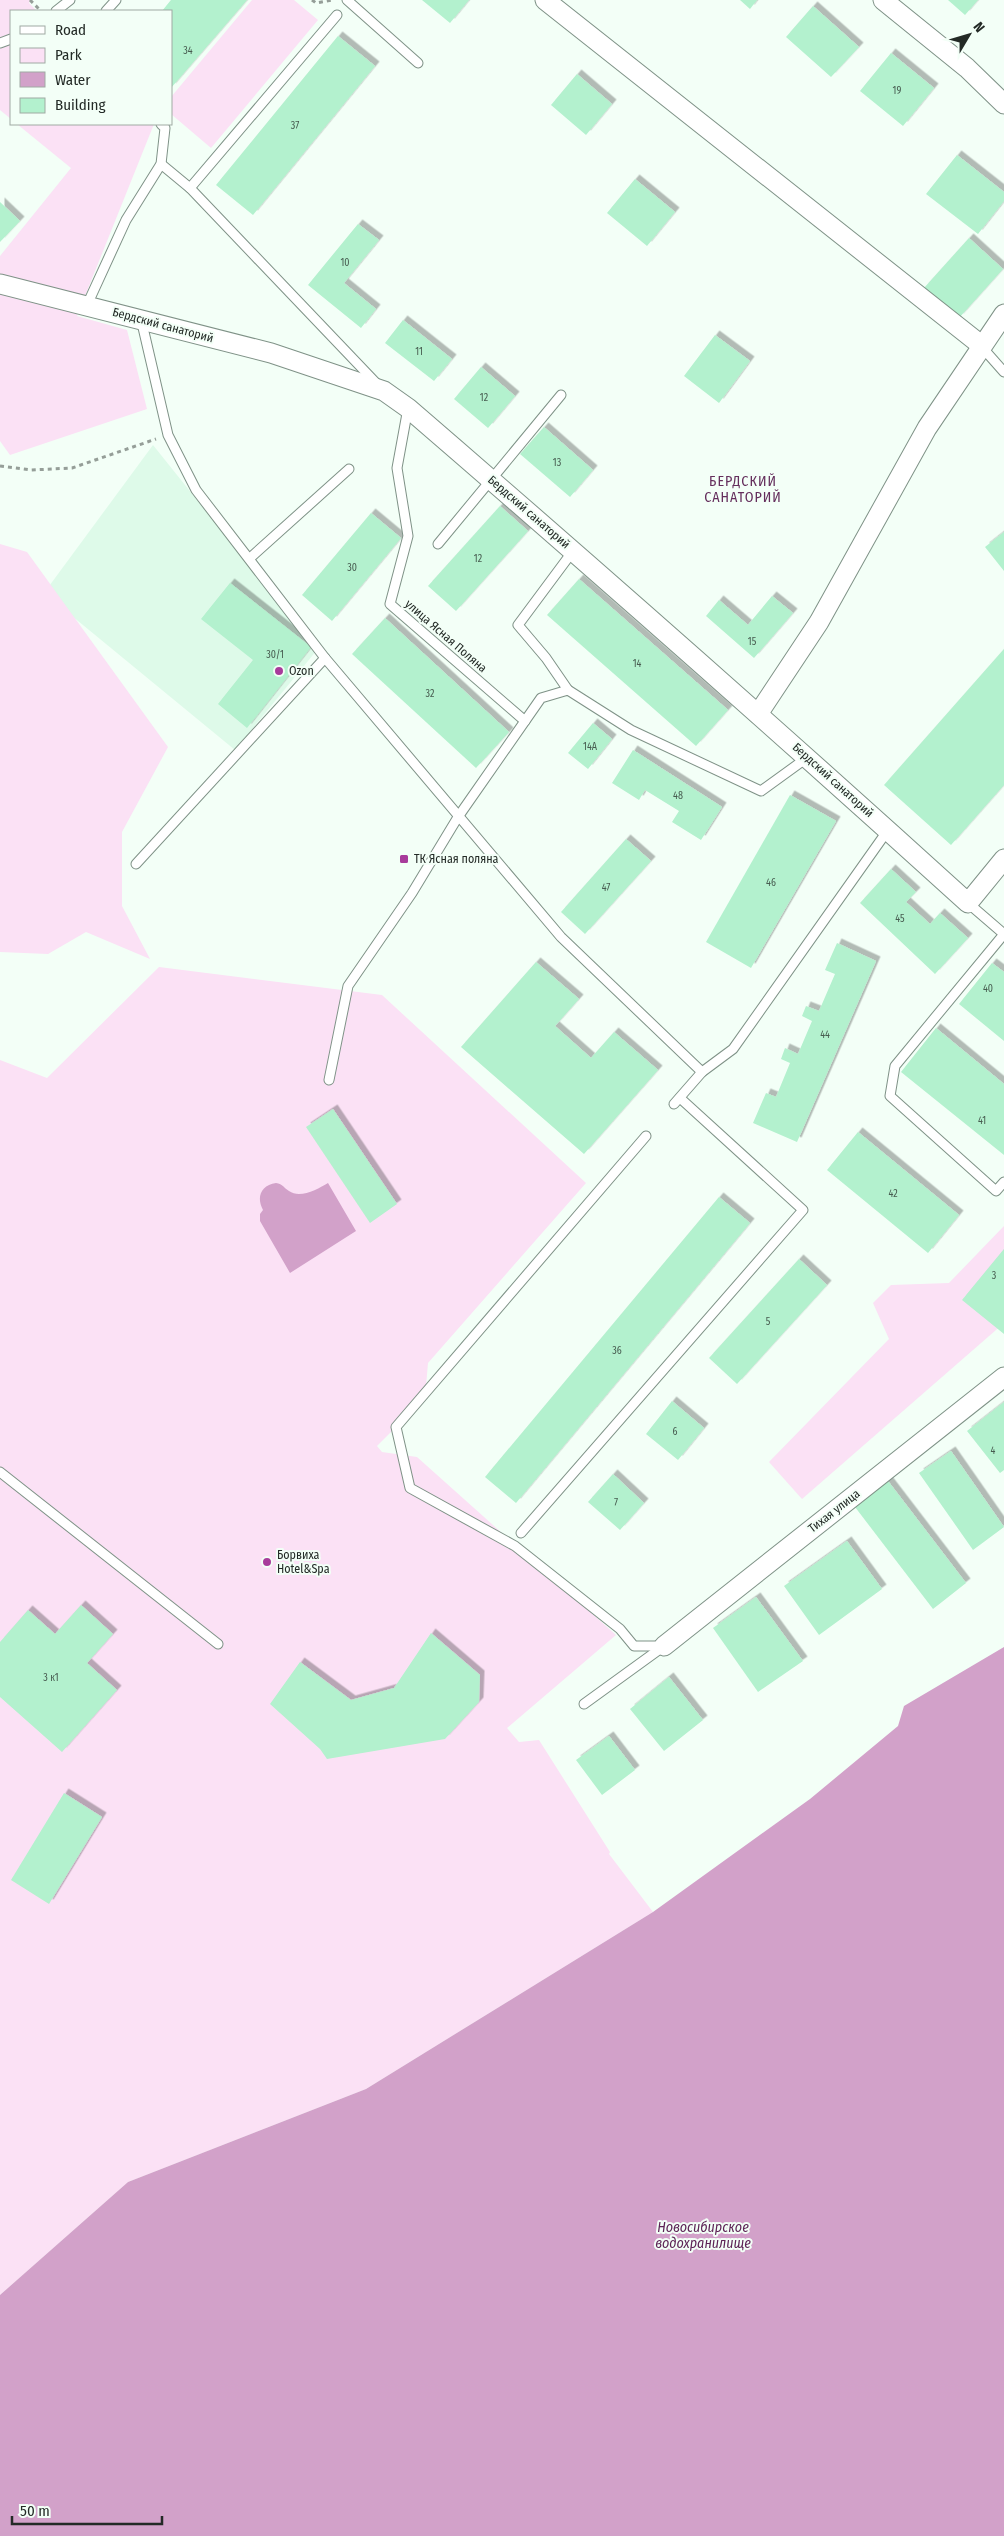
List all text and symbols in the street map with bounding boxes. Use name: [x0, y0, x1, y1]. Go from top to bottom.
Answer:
legend: [10, 10, 172, 125]
north arrow: [944, 10, 994, 60]
text: N: [970, 19, 988, 36]
text: Road: [55, 21, 86, 39]
house number: 34: [183, 45, 193, 57]
text: Park: [55, 46, 82, 64]
text: Water: [55, 71, 91, 89]
house number: 19: [893, 85, 902, 97]
text: Building: [55, 96, 106, 114]
house number: 37: [291, 120, 299, 132]
house number: 10: [340, 257, 350, 269]
street label: Бердский санаторий: [111, 305, 215, 345]
house number: 11: [415, 346, 423, 358]
house number: 12: [480, 392, 489, 404]
house number: 13: [553, 457, 562, 469]
street label: Бердский санаторий: [485, 473, 573, 551]
district label: БЕРДСКИЙ САНАТОРИЙ: [704, 473, 782, 506]
house number: 12: [474, 553, 483, 565]
house number: 30: [347, 562, 357, 574]
street label: улица Ясная Поляна: [402, 597, 490, 675]
house number: 15: [748, 636, 757, 648]
house number: 30/1: [266, 649, 284, 661]
house number: 14: [633, 658, 642, 670]
place label: Ozon: [289, 664, 314, 678]
marker: Ozon: [273, 665, 285, 677]
house number: 32: [426, 688, 435, 700]
street label: Бердский санаторий: [790, 740, 876, 820]
house number: 14А: [583, 741, 598, 753]
house number: 48: [673, 790, 683, 802]
place label: ТК Ясная поляна: [414, 852, 499, 866]
marker: ТК Ясная поляна: [398, 853, 410, 865]
house number: 46: [766, 877, 776, 889]
house number: 47: [602, 882, 610, 894]
house number: 45: [895, 913, 905, 925]
house number: 40: [983, 983, 993, 995]
house number: 44: [820, 1029, 830, 1041]
house number: 41: [978, 1115, 986, 1127]
house number: 42: [888, 1188, 898, 1200]
house number: 3: [992, 1270, 997, 1282]
house number: 5: [766, 1316, 771, 1328]
house number: 36: [612, 1345, 622, 1357]
house number: 6: [673, 1426, 678, 1438]
house number: 4: [991, 1445, 996, 1457]
street label: Тихая улица: [805, 1487, 863, 1535]
house number: 7: [614, 1497, 618, 1509]
place label: Борвиха Hotel&Spa: [277, 1548, 330, 1576]
marker: Борвиха Hotel&Spa: [261, 1556, 273, 1568]
house number: 3 к1: [43, 1672, 59, 1684]
water label: Новосибирское водохранилище: [655, 2219, 751, 2252]
scale bar: [12, 2494, 162, 2526]
text: 50 m: [20, 2502, 50, 2520]

